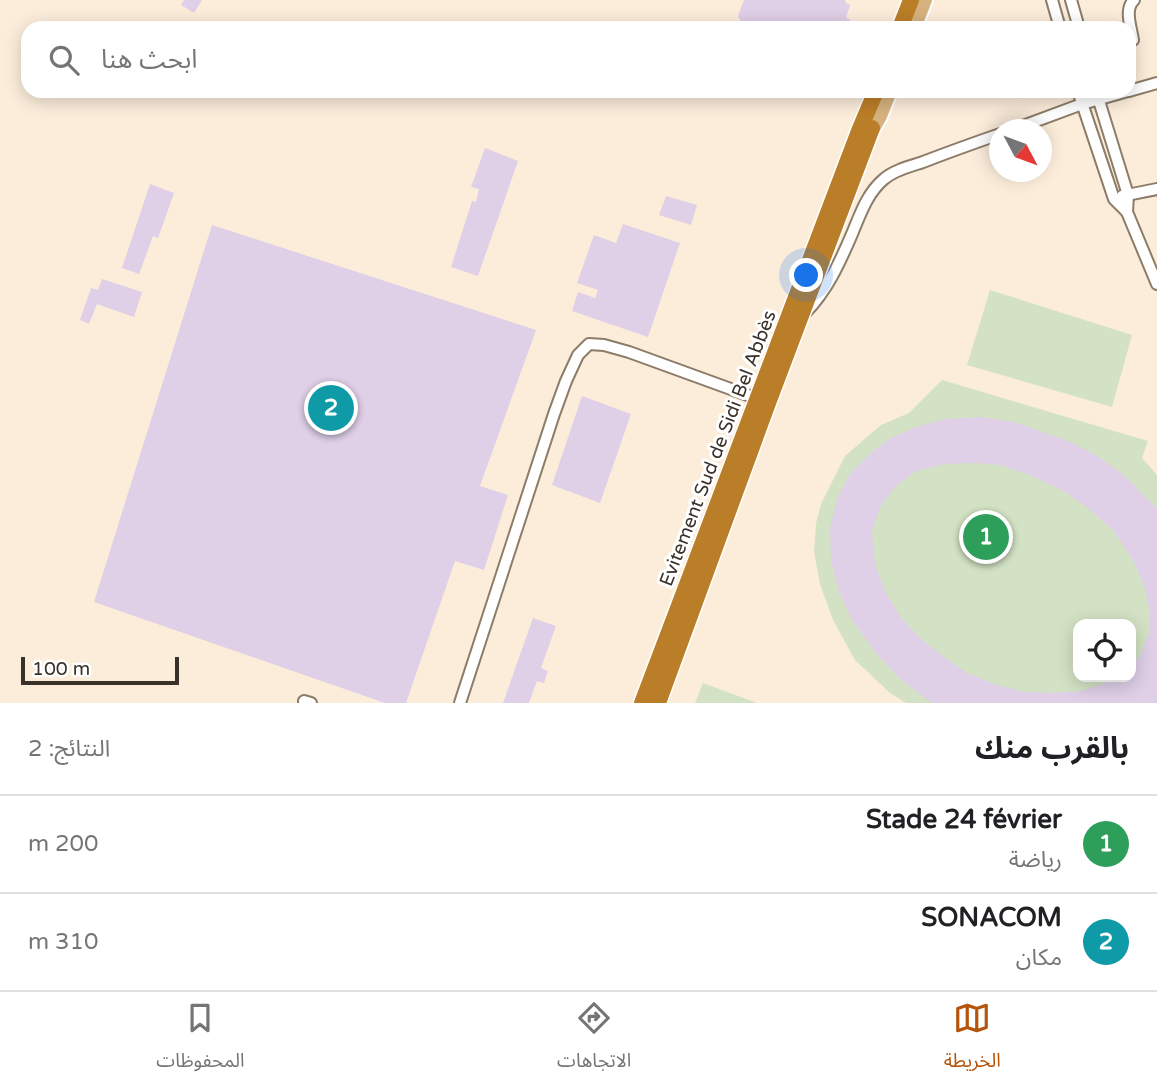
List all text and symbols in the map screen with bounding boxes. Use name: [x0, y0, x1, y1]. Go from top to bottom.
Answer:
search box: [21, 21, 1136, 98]
icon: search: [45, 41, 83, 79]
text: ابحث هنا: [101, 44, 197, 75]
north arrow: [989, 119, 1052, 182]
your location: [789, 258, 823, 292]
street label: Evitement Sud de Sidi Bel Abbès: [655, 308, 781, 589]
pin: 2: [308, 382, 354, 434]
pin: 1: [963, 511, 1009, 563]
map controls: [1073, 619, 1136, 682]
button: locate: [1073, 619, 1136, 682]
scale bar: [21, 654, 178, 686]
text: 100 m: [32, 658, 90, 680]
text: بالقرب منك: [975, 730, 1129, 767]
text: النتائج: 2: [28, 735, 110, 763]
text: Stade 24 février: [866, 804, 1062, 835]
text: 200 m: [28, 830, 98, 858]
text: 1: [1099, 830, 1113, 858]
text: رياضة: [1009, 846, 1062, 874]
text: SONACOM: [921, 902, 1062, 933]
text: 310 m: [28, 928, 98, 956]
text: 2: [1099, 928, 1113, 956]
text: مكان: [1016, 944, 1062, 972]
tab: المحفوظات: [156, 999, 245, 1081]
tab: الاتجاهات: [557, 999, 631, 1081]
tab: الخريطة: [944, 999, 1001, 1081]

